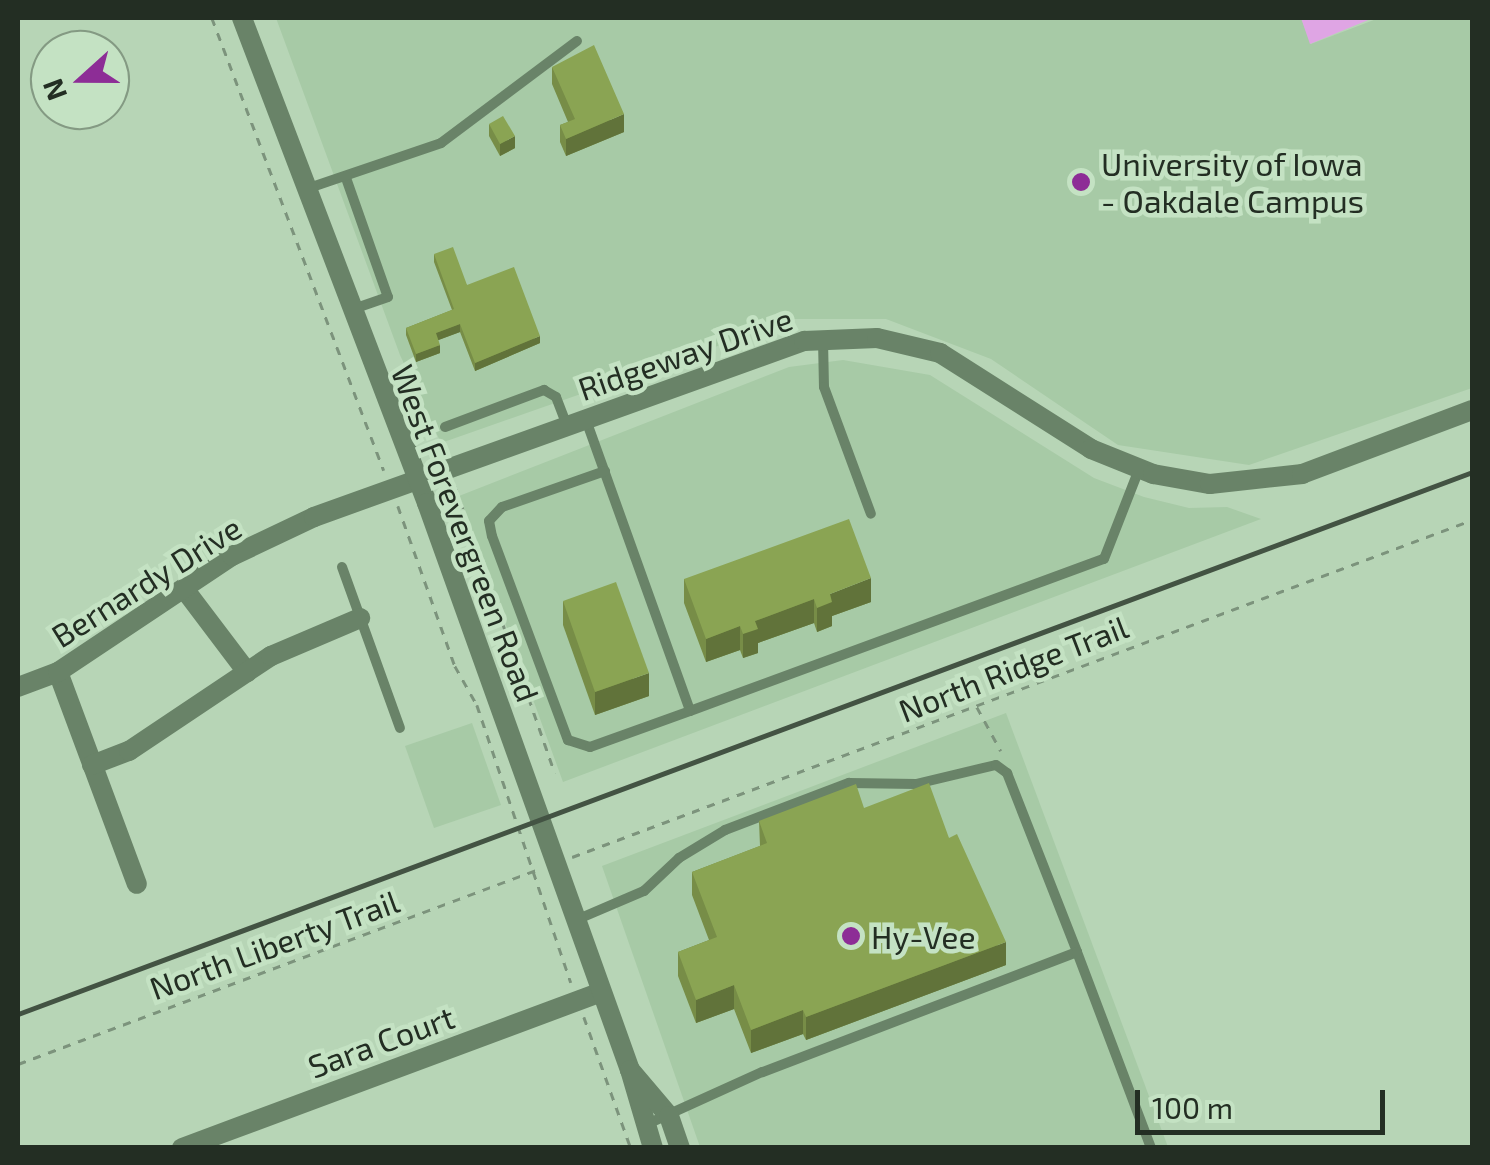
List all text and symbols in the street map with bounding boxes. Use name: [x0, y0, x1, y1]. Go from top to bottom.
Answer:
north arrow: [30, 30, 130, 130]
text: N: [34, 75, 73, 106]
place label: University of Iowa - Oakdale Campus: [1101, 145, 1364, 220]
marker: University of Iowa - Oakdale Campus: [1070, 171, 1092, 193]
street label: Ridgeway Drive: [572, 298, 798, 408]
street label: West Forevergreen Road: [384, 359, 548, 707]
street label: Bernardy Drive: [44, 507, 248, 655]
street label: North Ridge Trail: [893, 607, 1133, 729]
street label: North Liberty Trail: [143, 881, 405, 1007]
place label: Hy-Vee: [871, 917, 976, 955]
marker: Hy-Vee: [840, 925, 862, 947]
street label: Sara Court: [303, 997, 459, 1085]
scale bar: [1140, 1070, 1390, 1132]
text: 100 m: [1152, 1089, 1233, 1125]

